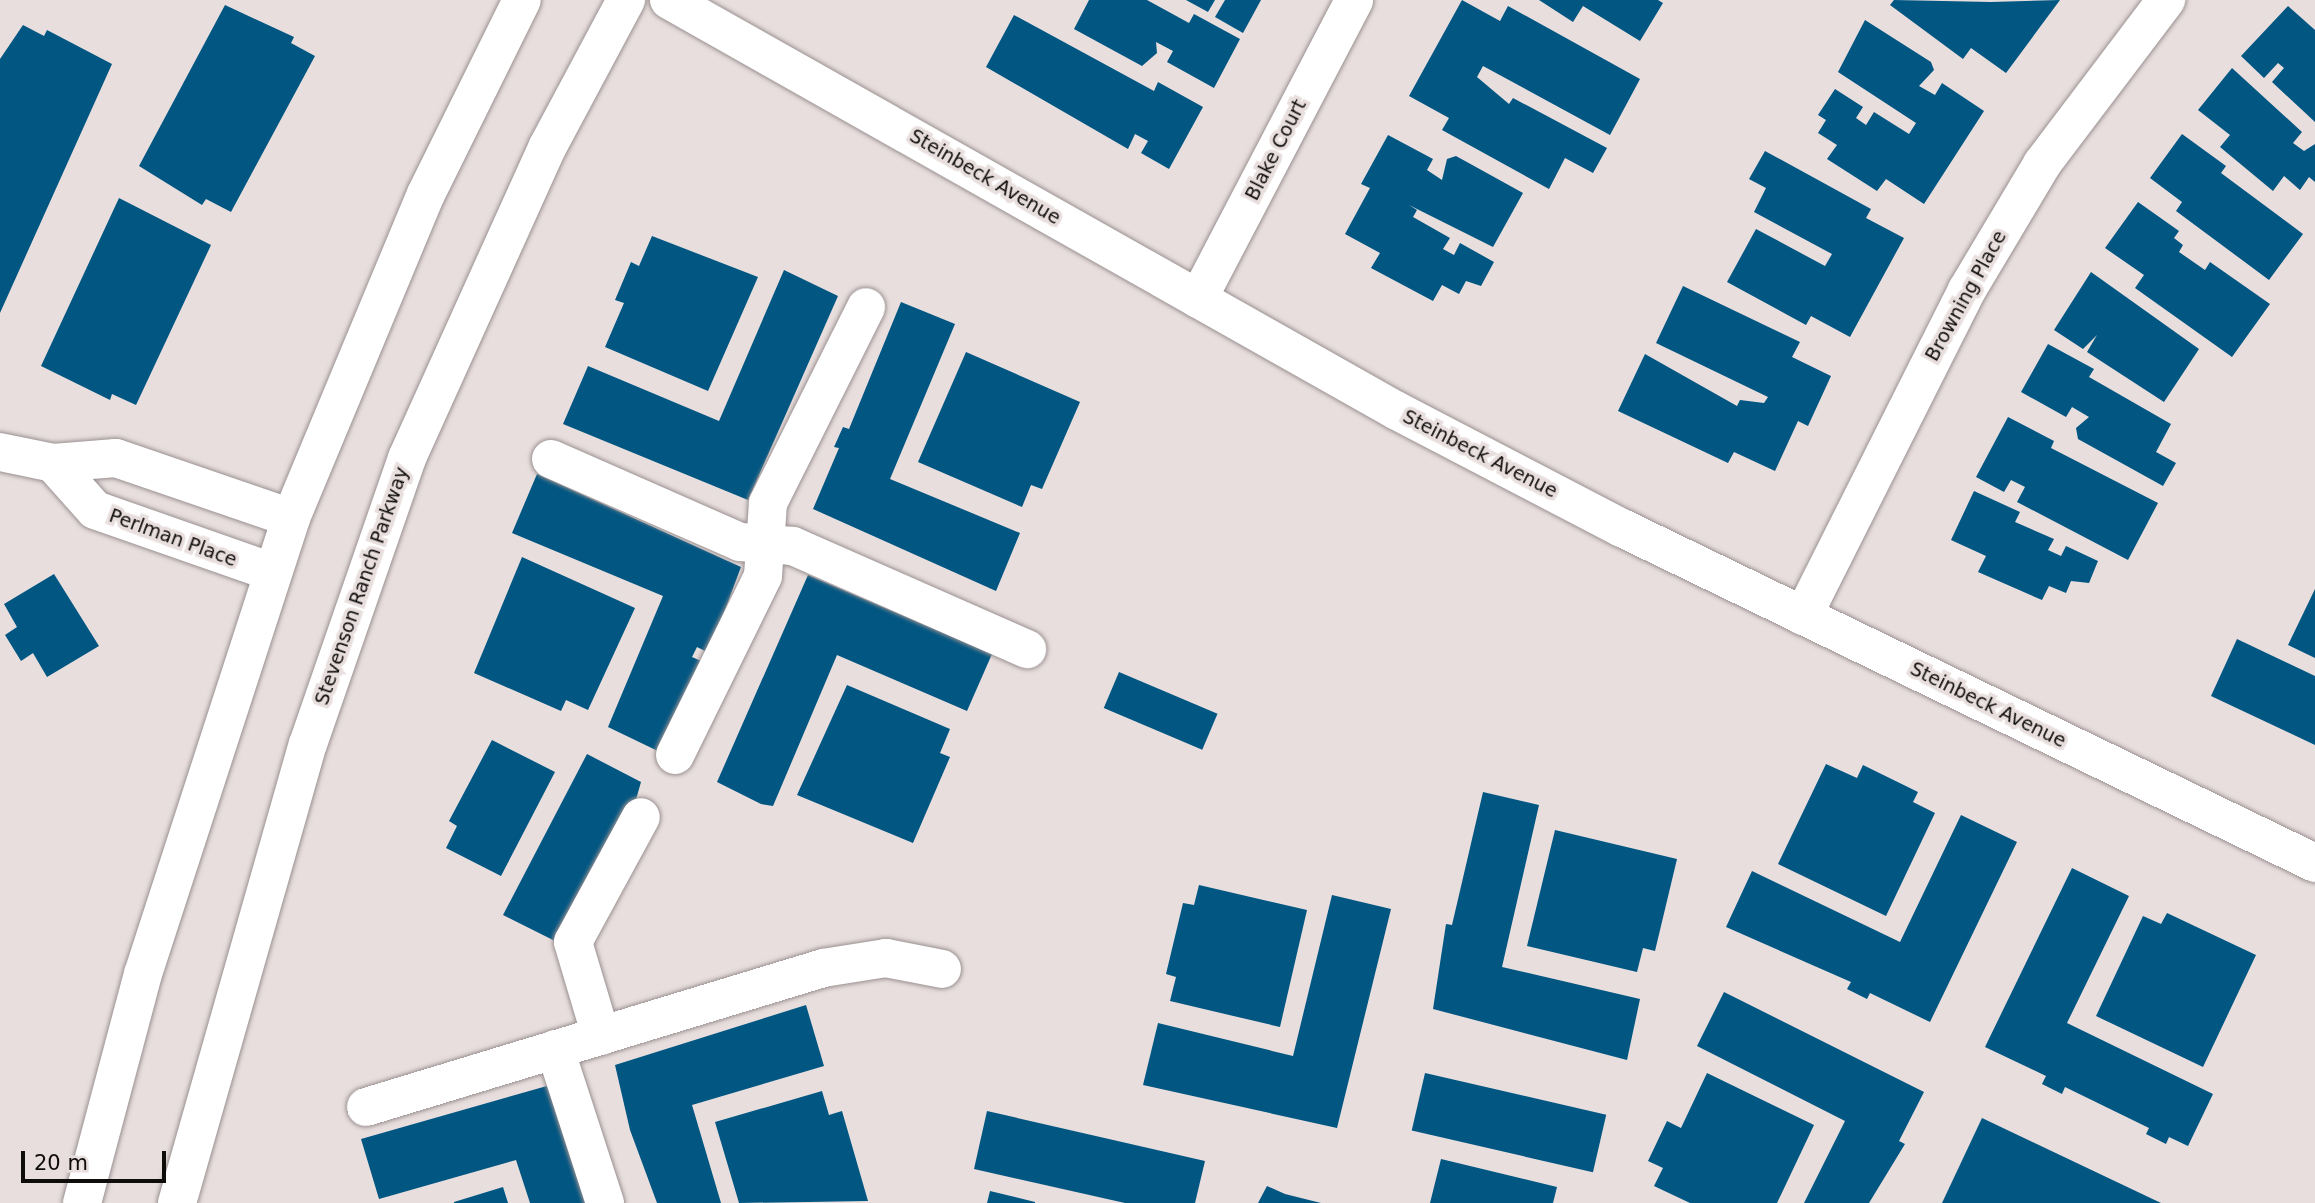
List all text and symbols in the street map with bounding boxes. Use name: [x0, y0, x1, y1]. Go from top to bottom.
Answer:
street label: Blake Court: [1241, 96, 1311, 204]
street label: Steinbeck Avenue: [906, 125, 1064, 229]
street label: Browning Place: [1921, 227, 2011, 365]
street label: Steinbeck Avenue: [1399, 405, 1561, 503]
street label: Stevenson Ranch Parkway: [310, 464, 414, 708]
street label: Perlman Place: [106, 504, 240, 572]
street label: Steinbeck Avenue: [1906, 657, 2070, 753]
scale bar: [24, 1136, 170, 1180]
text: 20 m: [34, 1151, 88, 1175]

